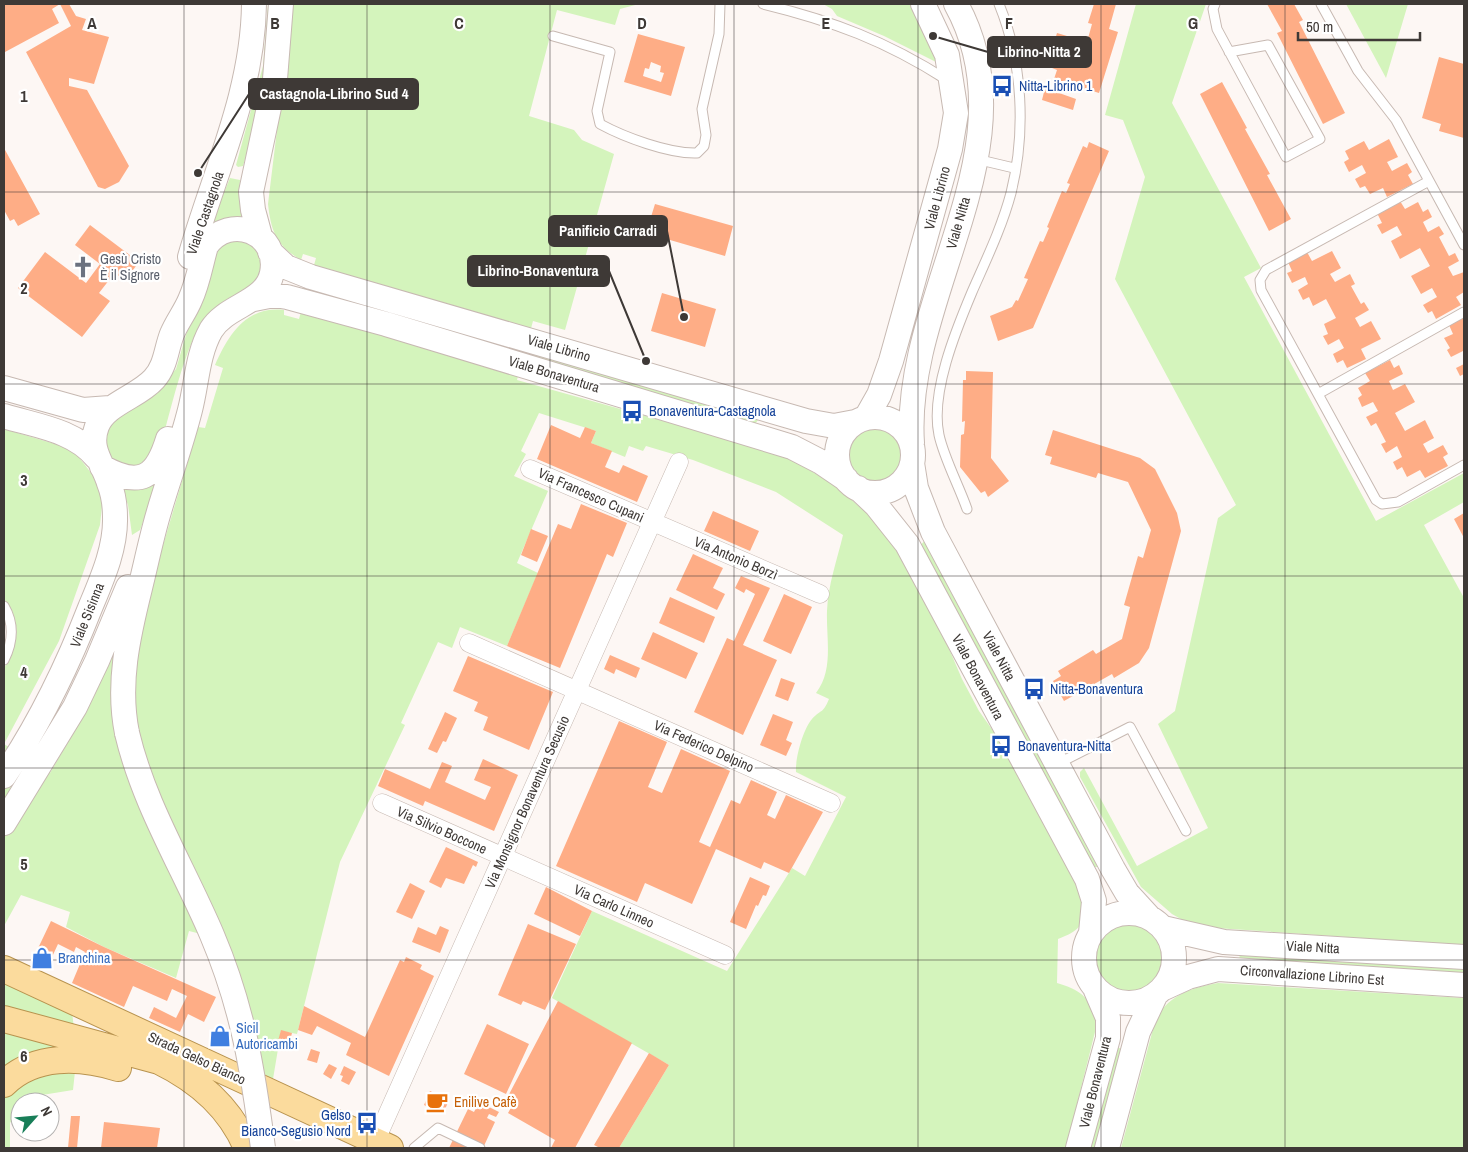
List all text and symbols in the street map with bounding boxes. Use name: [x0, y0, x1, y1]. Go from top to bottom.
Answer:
scale bar: [1298, 10, 1420, 42]
text: A: [87, 12, 97, 34]
text: B: [270, 12, 280, 34]
text: C: [454, 12, 464, 34]
text: D: [637, 12, 647, 34]
text: E: [822, 12, 831, 34]
text: F: [1005, 12, 1013, 34]
text: G: [1188, 12, 1198, 34]
text: 50 m: [1306, 16, 1333, 37]
callout: Librino-Nitta 2: [988, 37, 1091, 67]
text: Librino-Nitta 2: [997, 41, 1081, 62]
bus stop icon: Nitta-Librino 1: [989, 73, 1015, 99]
place label: Nitta-Librino 1: [1019, 77, 1093, 95]
callout: Castagnola-Librino Sud 4: [249, 79, 418, 109]
text: Castagnola-Librino Sud 4: [260, 83, 409, 104]
text: 1: [20, 85, 28, 107]
street label: Viale Librino: [920, 164, 954, 232]
street label: Viale Castagnola: [182, 168, 228, 257]
street label: Viale Nitta: [942, 194, 974, 251]
callout: Panificio Carradi: [549, 216, 667, 246]
text: Panificio Carradi: [559, 220, 657, 241]
place label: Gesù Cristo È il Signore: [100, 250, 161, 284]
church icon: Gesù Cristo È il Signore: [70, 254, 96, 280]
callout: Librino-Bonaventura: [468, 256, 609, 286]
text: Librino-Bonaventura: [478, 260, 599, 281]
text: 2: [20, 277, 28, 299]
street label: Viale Librino: [525, 330, 593, 366]
street label: Viale Bonaventura: [506, 352, 602, 397]
bus stop icon: Bonaventura-Castagnola: [619, 398, 645, 424]
place label: Bonaventura-Castagnola: [649, 402, 777, 420]
street label: Via Francesco Cupani: [535, 464, 647, 526]
text: 3: [20, 469, 28, 491]
street label: Via Antonio Borzì: [691, 532, 781, 584]
street label: Viale Sisinna: [66, 579, 108, 650]
street label: Viale Nitta: [979, 628, 1020, 684]
street label: Viale Bonaventura: [948, 631, 1008, 723]
text: 4: [20, 661, 28, 683]
bus stop icon: Nitta-Bonaventura: [1021, 676, 1047, 702]
place label: Nitta-Bonaventura: [1050, 680, 1144, 698]
street label: Via Monsignor Bonaventura Secusio: [481, 713, 573, 891]
street label: Via Federico Delpino: [651, 716, 757, 776]
bus stop icon: Bonaventura-Nitta: [988, 733, 1014, 759]
place label: Bonaventura-Nitta: [1018, 737, 1112, 755]
street label: Via Silvio Boccone: [394, 802, 490, 858]
text: 5: [20, 853, 28, 875]
street label: Via Carlo Linneo: [571, 880, 657, 932]
street label: Viale Nitta: [1286, 937, 1341, 957]
shop icon: Branchina: [29, 945, 55, 971]
place label: Branchina: [58, 949, 111, 967]
street label: Circonvallazione Librino Est: [1239, 961, 1385, 989]
place label: Sicil Autoricambi: [235, 1019, 298, 1053]
shop icon: Sicil Autoricambi: [207, 1023, 233, 1049]
street label: Strada Gelso Bianco: [145, 1027, 249, 1089]
street label: Viale Bonaventura: [1075, 1033, 1115, 1130]
text: 6: [20, 1045, 28, 1067]
cafe icon: Enilive Cafè: [424, 1089, 450, 1115]
north arrow: [10, 1092, 60, 1142]
place label: Enilive Cafè: [454, 1093, 517, 1111]
text: N: [37, 1103, 56, 1119]
place label: Gelso Bianco-Segusio Nord: [241, 1106, 351, 1140]
bus stop icon: Gelso Bianco-Segusio Nord: [354, 1110, 380, 1136]

